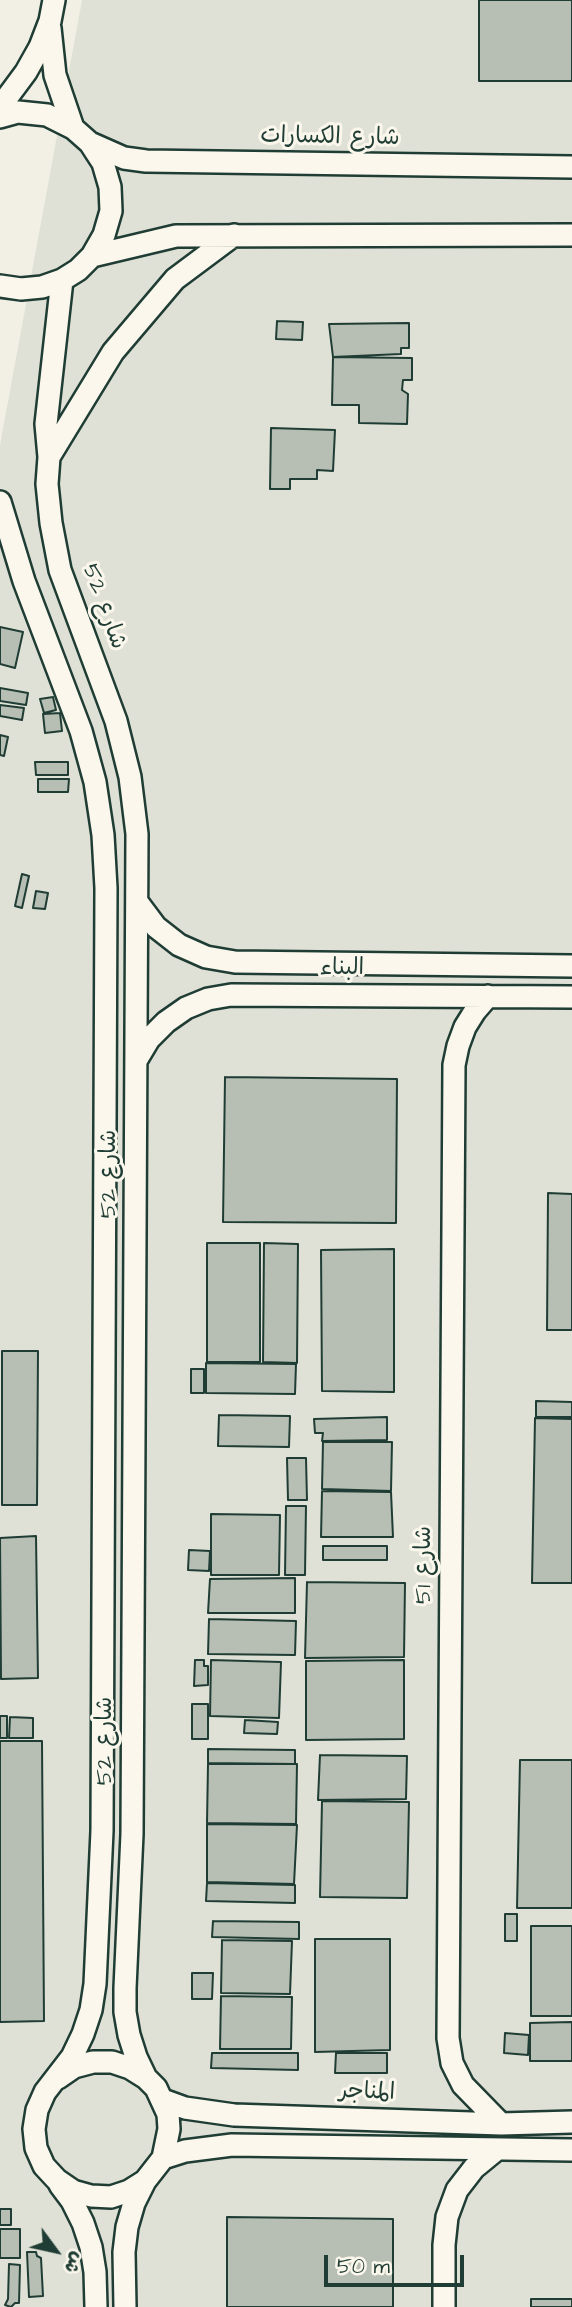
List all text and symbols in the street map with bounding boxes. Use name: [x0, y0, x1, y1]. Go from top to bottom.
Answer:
street label: شارع الكسارات: [260, 123, 400, 153]
street label: شارع 52: [75, 561, 131, 653]
street label: البناء: [320, 955, 364, 983]
street label: شارع 52: [96, 1130, 124, 1218]
street label: شارع 51: [411, 1526, 439, 1604]
street label: شارع 52: [92, 1697, 120, 1785]
street label: المناجر: [338, 2078, 396, 2108]
north arrow: [21, 2216, 91, 2286]
scale bar: [327, 2240, 467, 2284]
text: ش: [57, 2247, 91, 2279]
text: 50 m: [337, 2252, 390, 2281]

